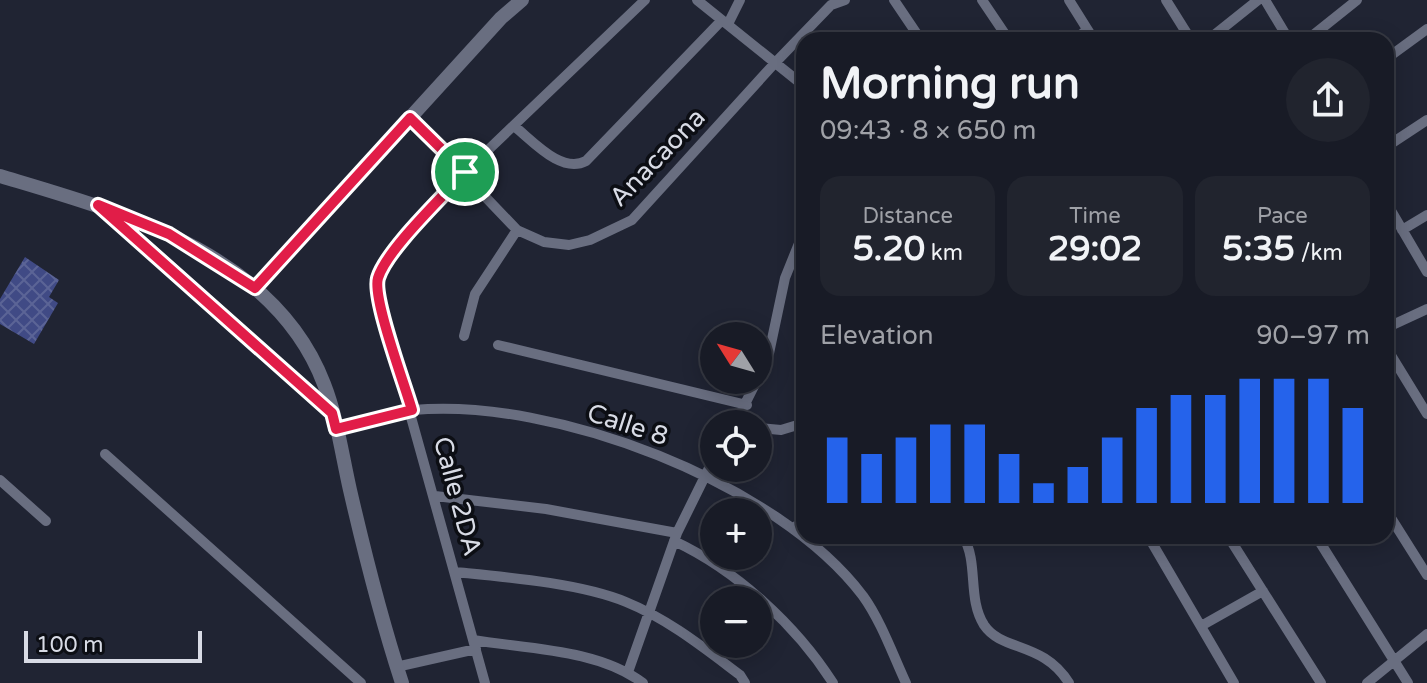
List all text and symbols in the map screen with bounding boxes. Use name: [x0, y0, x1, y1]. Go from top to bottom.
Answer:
text: Morning run: [820, 58, 1080, 111]
button: share: [1286, 58, 1370, 142]
street label: Anacaona: [603, 102, 712, 213]
text: 09:43 · 8 × 650 m: [820, 115, 1036, 146]
pin: [431, 138, 499, 206]
icon: arrive: [443, 150, 487, 194]
text: Distance: [862, 203, 953, 229]
text: Time: [1069, 203, 1121, 229]
text: Pace: [1257, 203, 1308, 229]
text: 5.20: [852, 229, 925, 270]
text: 29:02: [1048, 229, 1142, 270]
text: 5:35: [1222, 229, 1295, 270]
text: km: [925, 240, 963, 266]
text: /km: [1295, 240, 1343, 266]
text: Elevation: [820, 320, 934, 351]
text: 90–97 m: [1256, 320, 1370, 351]
north arrow: [700, 322, 772, 394]
map controls: [700, 322, 772, 658]
street label: Calle 8: [583, 397, 672, 452]
button: locate: [700, 410, 772, 482]
street label: Calle 2DA: [427, 433, 488, 559]
button: +: [700, 498, 772, 570]
button: −: [700, 586, 772, 658]
scale bar: [24, 627, 202, 663]
text: 100 m: [36, 632, 103, 658]

